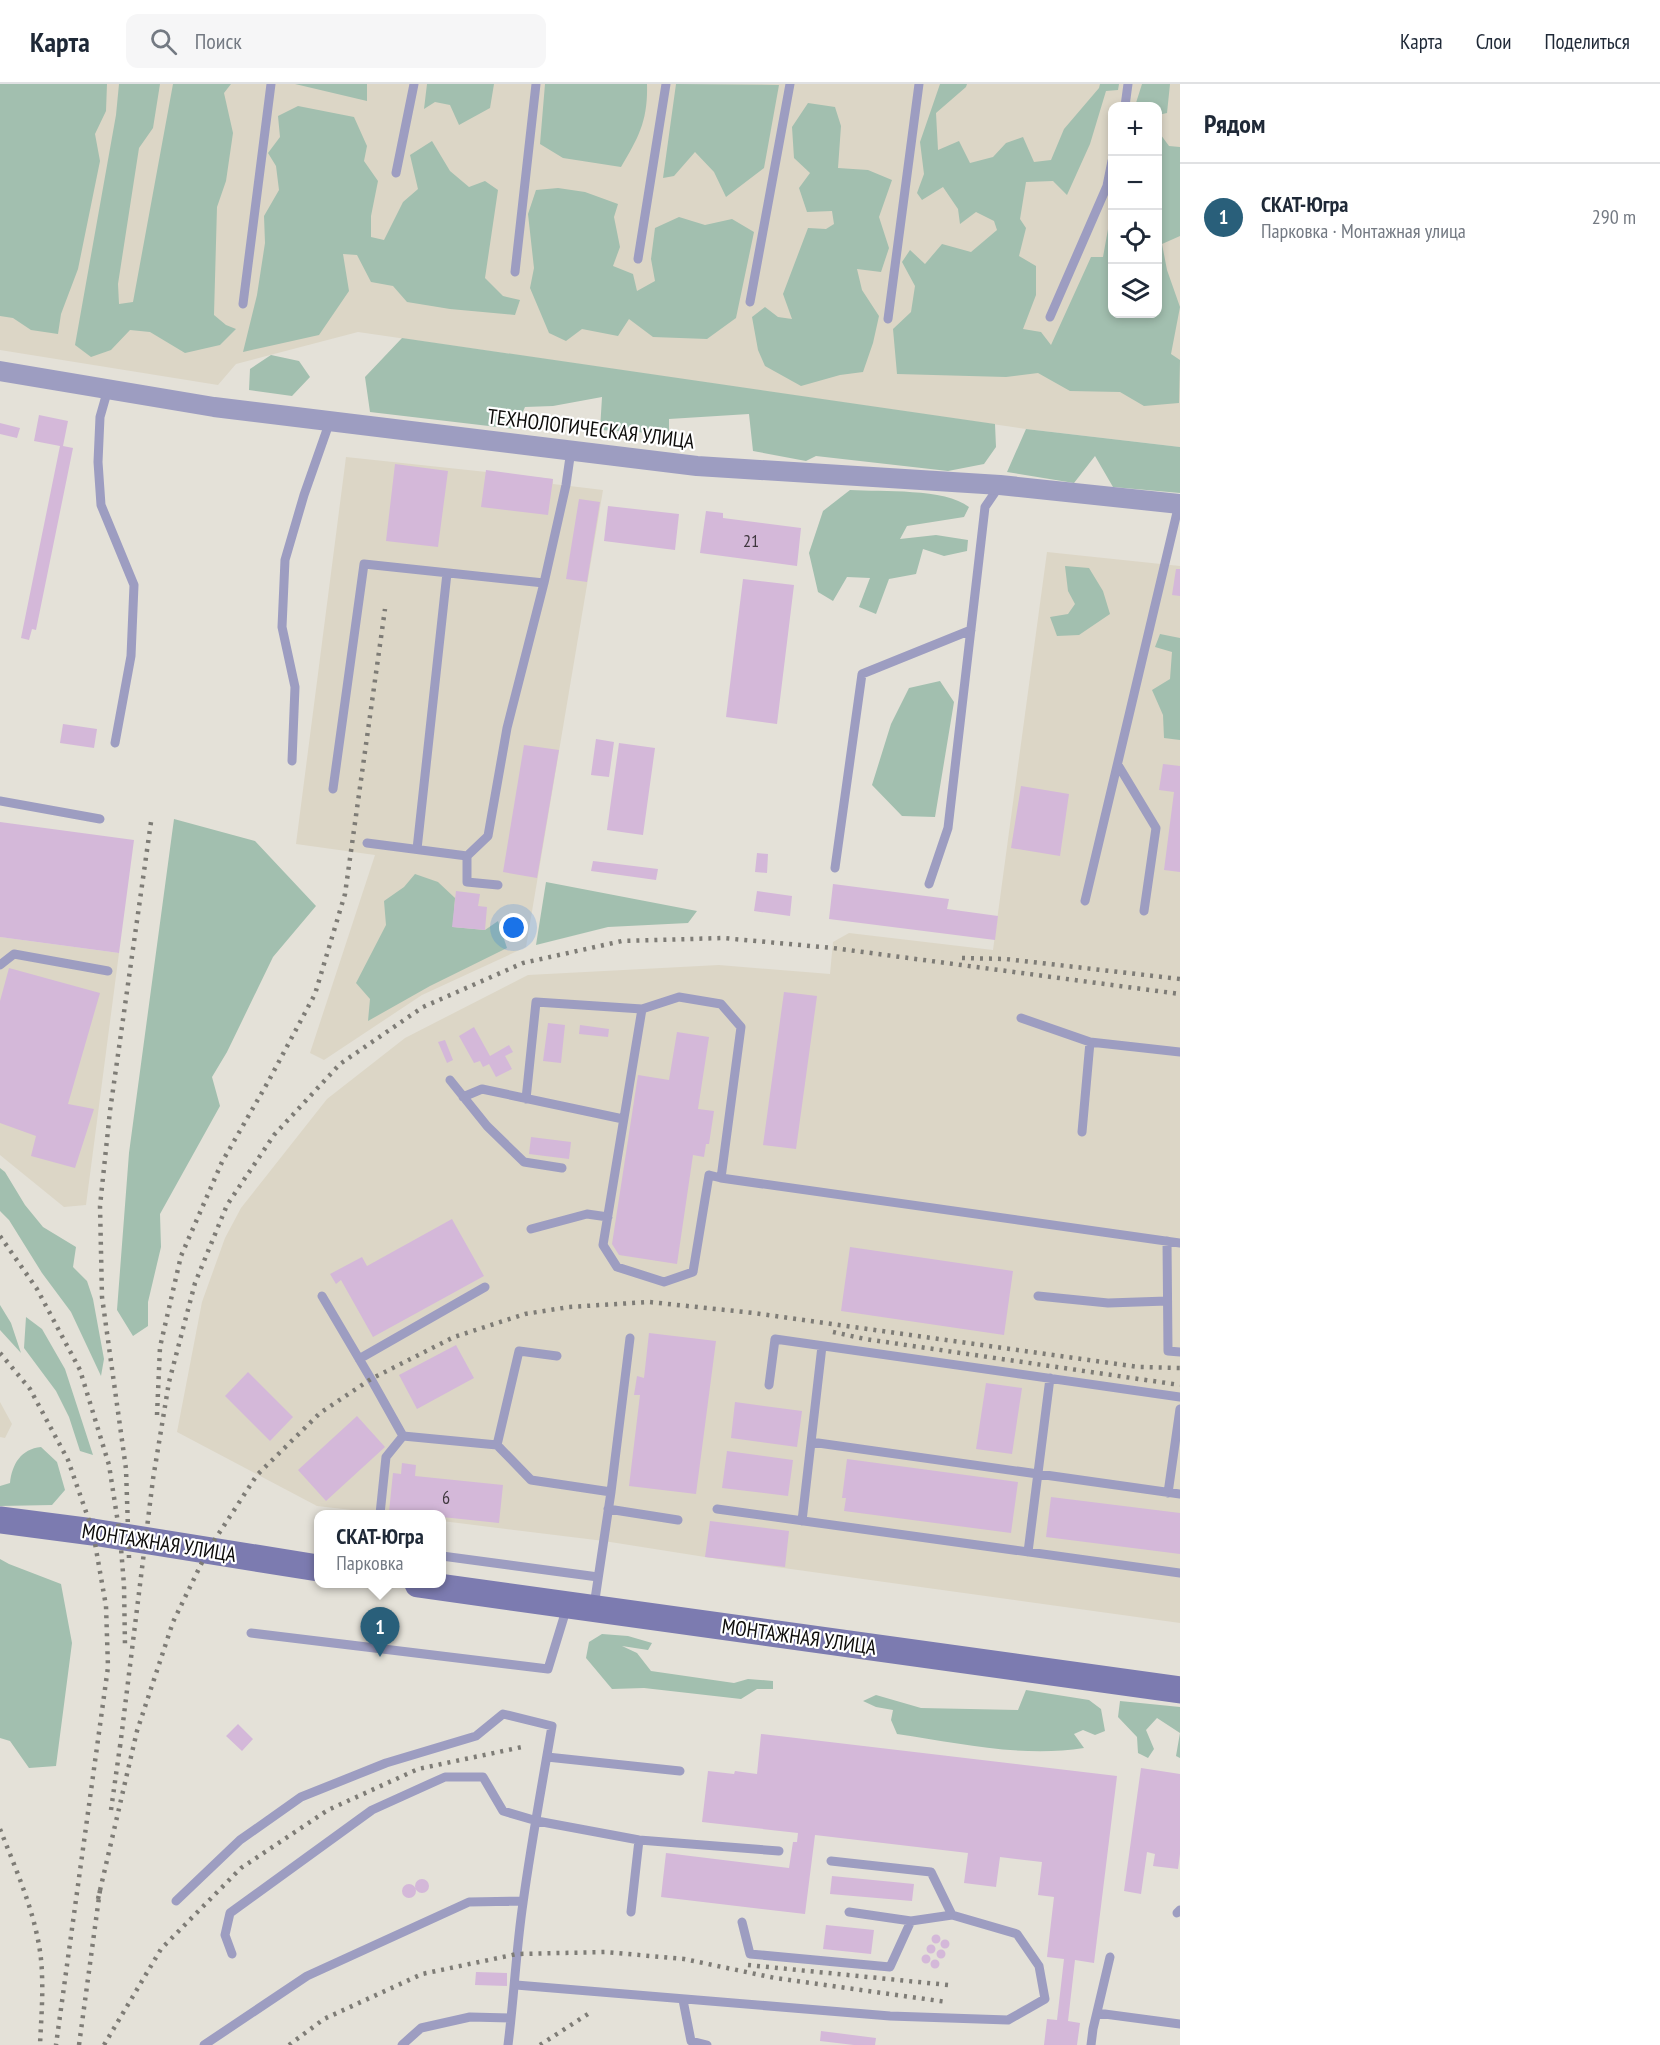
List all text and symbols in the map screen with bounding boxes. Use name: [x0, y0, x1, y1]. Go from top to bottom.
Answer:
search box: [126, 14, 546, 68]
text: Карта: [30, 23, 90, 60]
icon: search: [147, 25, 180, 58]
text: Поиск: [195, 27, 242, 55]
text: Карта: [1400, 28, 1443, 55]
text: Слои: [1476, 28, 1511, 55]
text: Поделиться: [1544, 28, 1630, 55]
map controls: [1108, 102, 1162, 318]
button: +: [1108, 102, 1162, 156]
text: Рядом: [1204, 107, 1265, 140]
button: −: [1108, 156, 1162, 210]
text: СКАТ-Югра: [1261, 190, 1348, 218]
text: 1: [1219, 204, 1228, 230]
text: 290 m: [1592, 204, 1636, 230]
button: locate: [1108, 210, 1162, 264]
text: Парковка · Монтажная улица: [1261, 218, 1466, 244]
button: layers: [1108, 264, 1162, 318]
street label: ТЕХНОЛОГИЧЕСКАЯ УЛИЦА: [486, 402, 696, 455]
house number: 21: [743, 529, 759, 552]
your location: [499, 913, 528, 942]
house number: 6: [442, 1486, 450, 1509]
popup: [314, 1510, 446, 1588]
street label: МОНТАЖНАЯ УЛИЦА: [80, 1517, 238, 1568]
text: СКАТ-Югра: [336, 1522, 424, 1550]
text: Парковка: [336, 1550, 404, 1576]
pin: 1: [360, 1608, 400, 1657]
street label: МОНТАЖНАЯ УЛИЦА: [720, 1612, 878, 1661]

